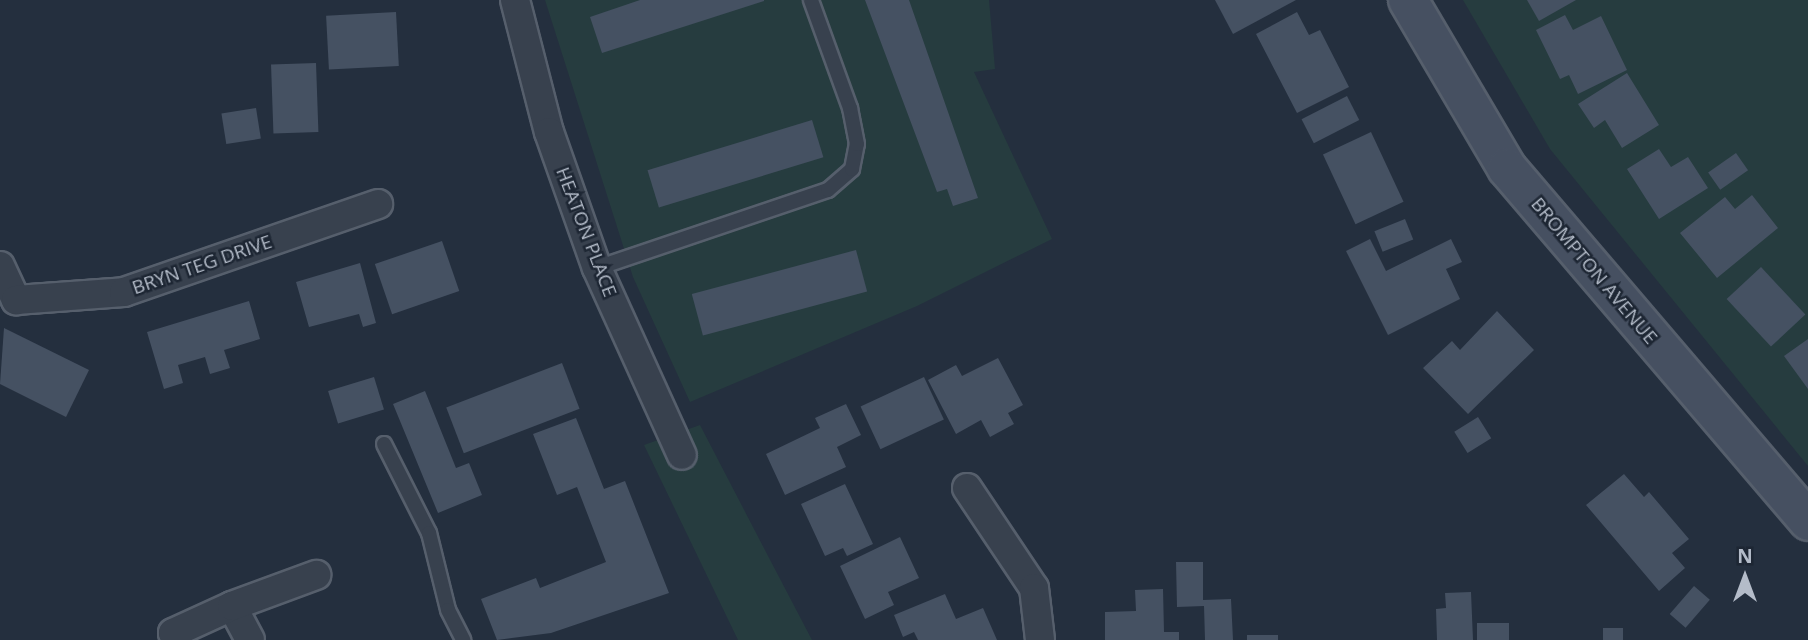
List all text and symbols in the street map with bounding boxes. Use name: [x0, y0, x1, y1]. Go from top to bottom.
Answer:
street label: HEATON PLACE: [551, 164, 621, 300]
street label: BROMPTON AVENUE: [1526, 193, 1662, 349]
street label: BRYN TEG DRIVE: [129, 230, 275, 300]
north arrow: [1710, 542, 1780, 612]
text: N: [1737, 543, 1753, 569]

